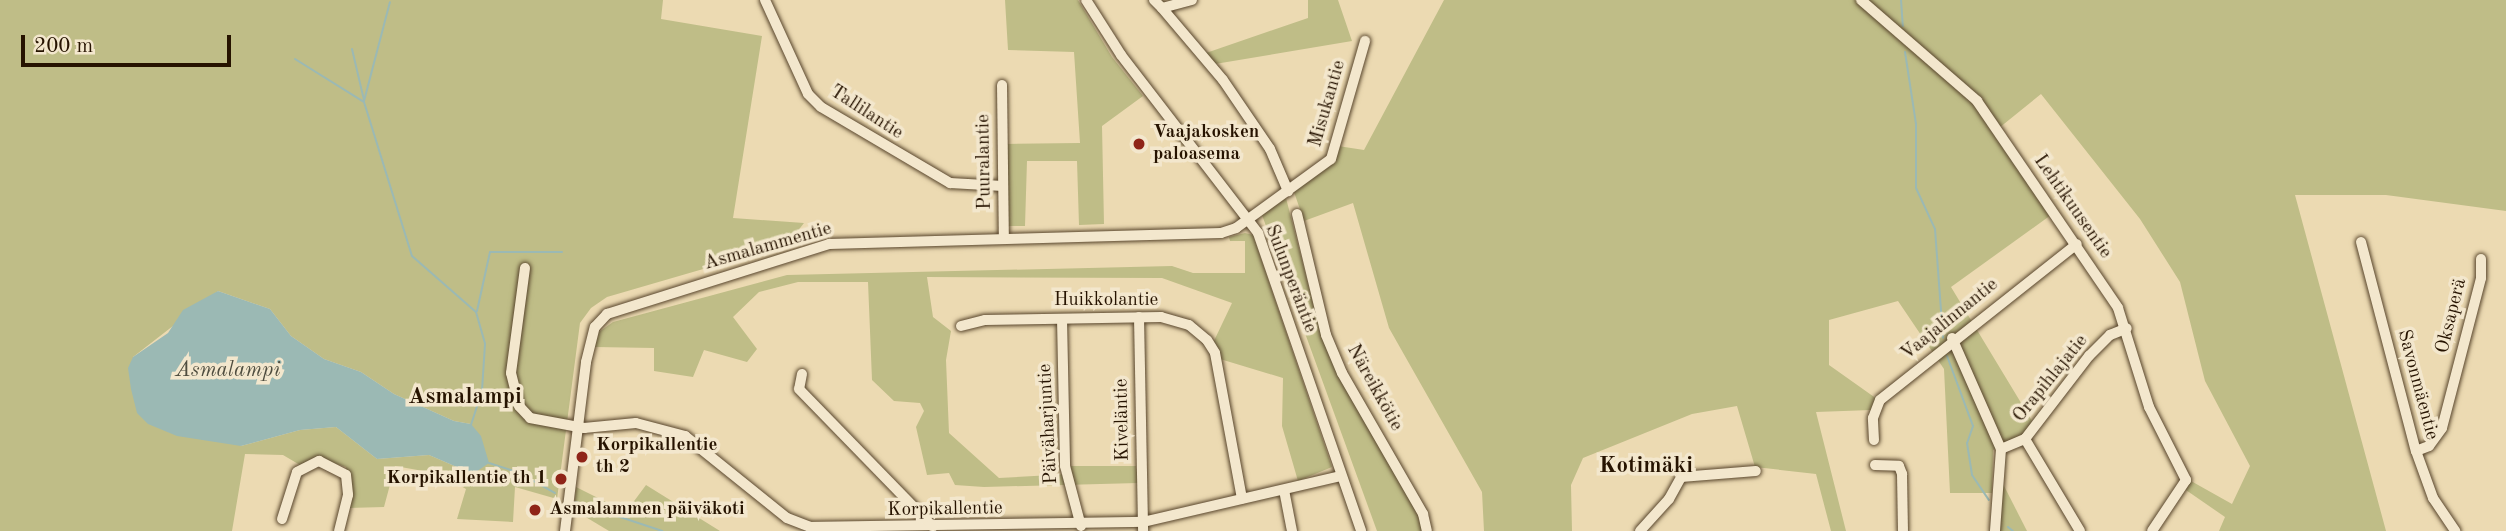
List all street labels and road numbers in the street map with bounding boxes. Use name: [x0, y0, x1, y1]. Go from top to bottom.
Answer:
street label: Misukantie: [1305, 58, 1351, 150]
street label: Tallilantie: [825, 81, 907, 145]
street label: Puuralantie: [973, 114, 997, 210]
street label: Lehtikuusentie: [2028, 151, 2116, 263]
street label: Asmalammentie: [702, 218, 834, 276]
street label: Sulunperäntie: [1259, 222, 1321, 336]
street label: Vaajalinnantie: [1897, 274, 2003, 366]
street label: Oksaperä: [2432, 276, 2472, 356]
street label: Huikkolantie: [1054, 290, 1158, 312]
street label: Savonmäentie: [2391, 327, 2443, 443]
street label: Orapihlajatie: [2009, 331, 2093, 427]
street label: Näreikkötie: [1341, 341, 1407, 435]
street label: Päiväharjuntie: [1034, 363, 1064, 485]
street label: Kiveläntie: [1111, 378, 1135, 462]
street label: Korpikallentie: [887, 498, 1003, 522]

